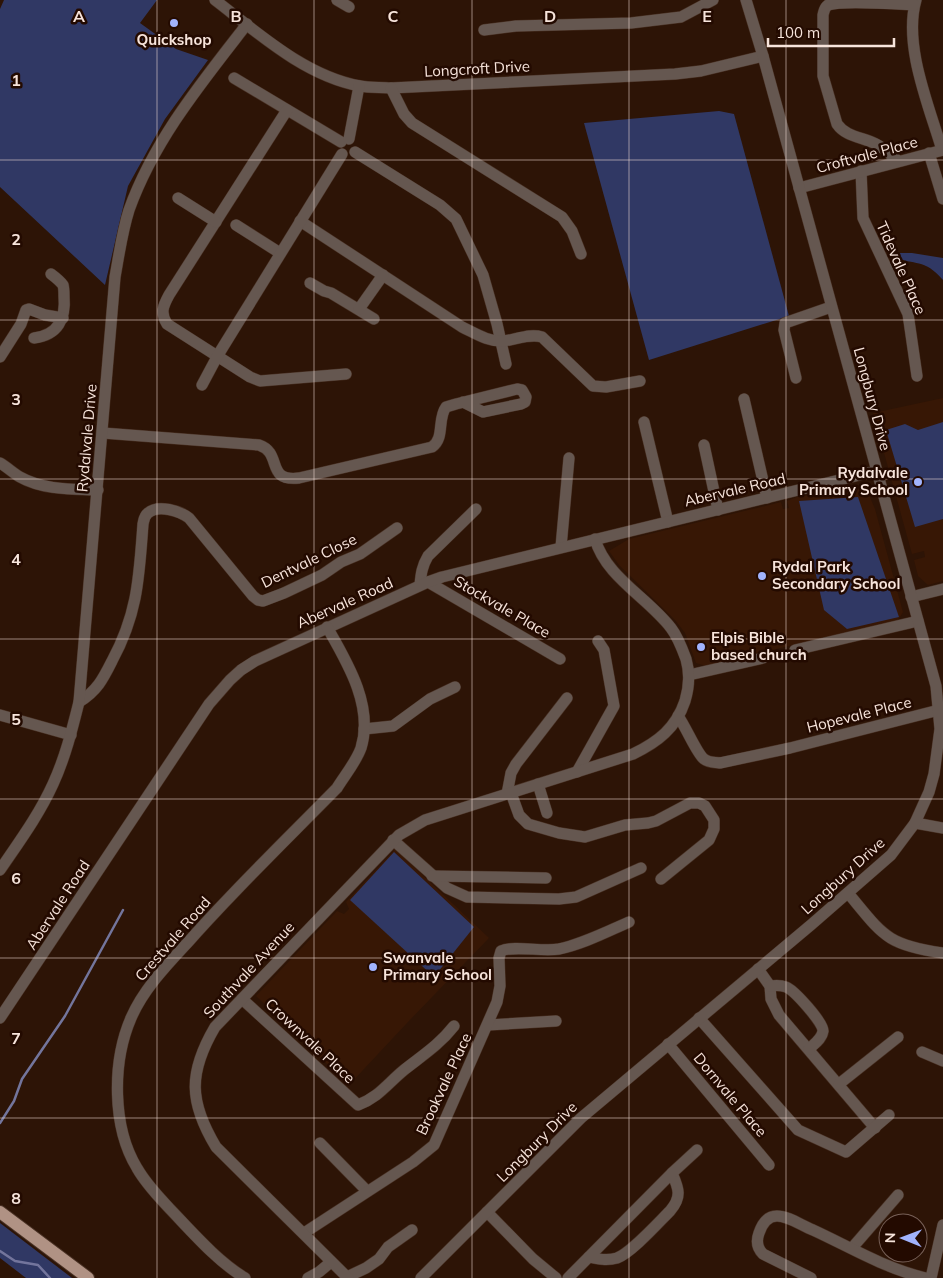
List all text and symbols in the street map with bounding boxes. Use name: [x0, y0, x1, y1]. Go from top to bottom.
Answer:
text: A: [73, 6, 85, 26]
text: B: [230, 6, 242, 26]
text: C: [388, 6, 399, 26]
text: D: [544, 6, 556, 26]
text: E: [702, 6, 712, 26]
scale bar: [768, 15, 894, 47]
marker: Quickshop: [168, 17, 180, 29]
text: 100 m: [776, 23, 820, 42]
place label: Quickshop: [136, 30, 212, 49]
street label: Longcroft Drive: [424, 56, 530, 81]
text: 1: [11, 70, 21, 90]
street label: Croftvale Place: [814, 132, 920, 177]
street label: Tidevale Place: [872, 218, 930, 317]
text: 2: [11, 229, 21, 249]
street label: Longbury Drive: [850, 345, 895, 453]
street label: Rydalvale Drive: [72, 383, 101, 493]
text: 3: [11, 389, 21, 409]
place label: Rydalvale Primary School: [799, 463, 908, 499]
street label: Abervale Road: [682, 469, 787, 510]
marker: Rydalvale Primary School: [912, 476, 924, 488]
street label: Dentvale Close: [258, 529, 360, 592]
text: 4: [11, 549, 21, 569]
place label: Rydal Park Secondary School: [772, 557, 900, 593]
marker: Rydal Park Secondary School: [756, 570, 768, 582]
street label: Stockvale Place: [451, 571, 554, 642]
street label: Abervale Road: [294, 573, 396, 632]
place label: Elpis Bible based church: [711, 628, 807, 664]
marker: Elpis Bible based church: [695, 641, 707, 653]
street label: Hopevale Place: [804, 692, 913, 737]
text: 5: [11, 709, 21, 729]
street label: Longbury Drive: [797, 833, 888, 918]
street label: Abervale Road: [21, 856, 94, 953]
text: 6: [11, 868, 21, 888]
street label: Crestvale Road: [131, 893, 214, 985]
street label: Southvale Avenue: [199, 917, 298, 1022]
place label: Swanvale Primary School: [383, 948, 492, 984]
marker: Swanvale Primary School: [367, 961, 379, 973]
street label: Crownvale Place: [261, 994, 359, 1087]
text: 7: [11, 1028, 21, 1048]
street label: Brookvale Place: [412, 1030, 475, 1138]
street label: Dornvale Place: [690, 1049, 771, 1141]
street label: Longbury Drive: [492, 1097, 581, 1186]
text: 8: [11, 1188, 21, 1208]
north arrow: [878, 1213, 928, 1263]
text: N: [881, 1232, 899, 1243]

